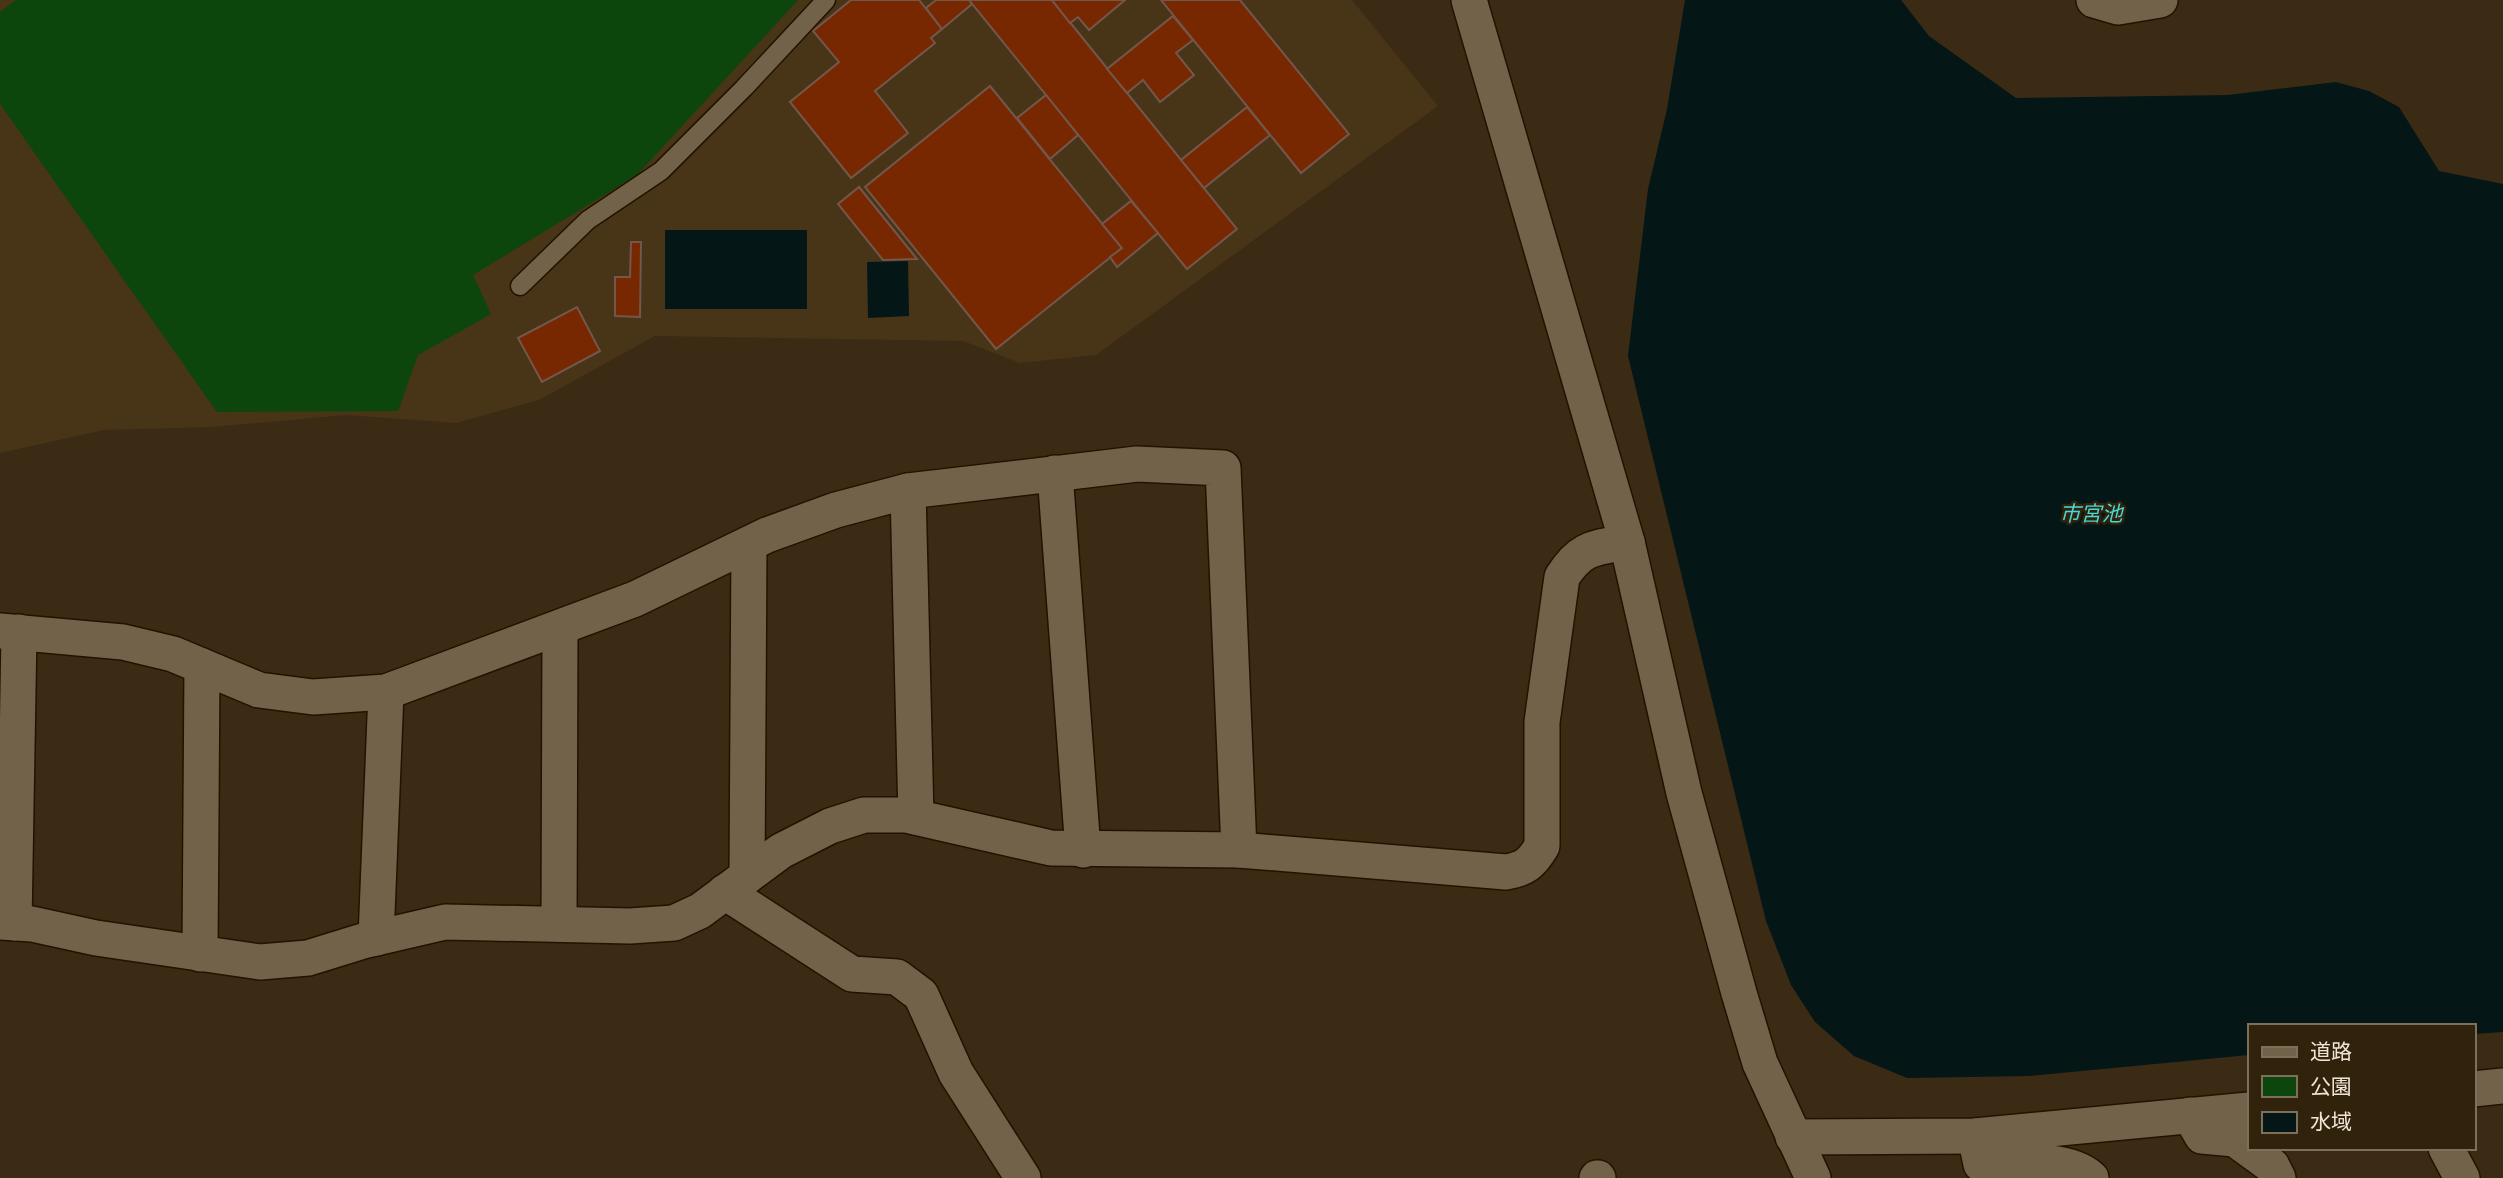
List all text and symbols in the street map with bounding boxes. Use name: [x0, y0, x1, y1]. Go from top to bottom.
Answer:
water label: 市宮池: [2060, 502, 2124, 526]
legend: [2248, 1024, 2475, 1150]
text: 道路: [2310, 1040, 2352, 1064]
text: 公園: [2310, 1075, 2352, 1099]
text: 水域: [2310, 1110, 2352, 1134]

